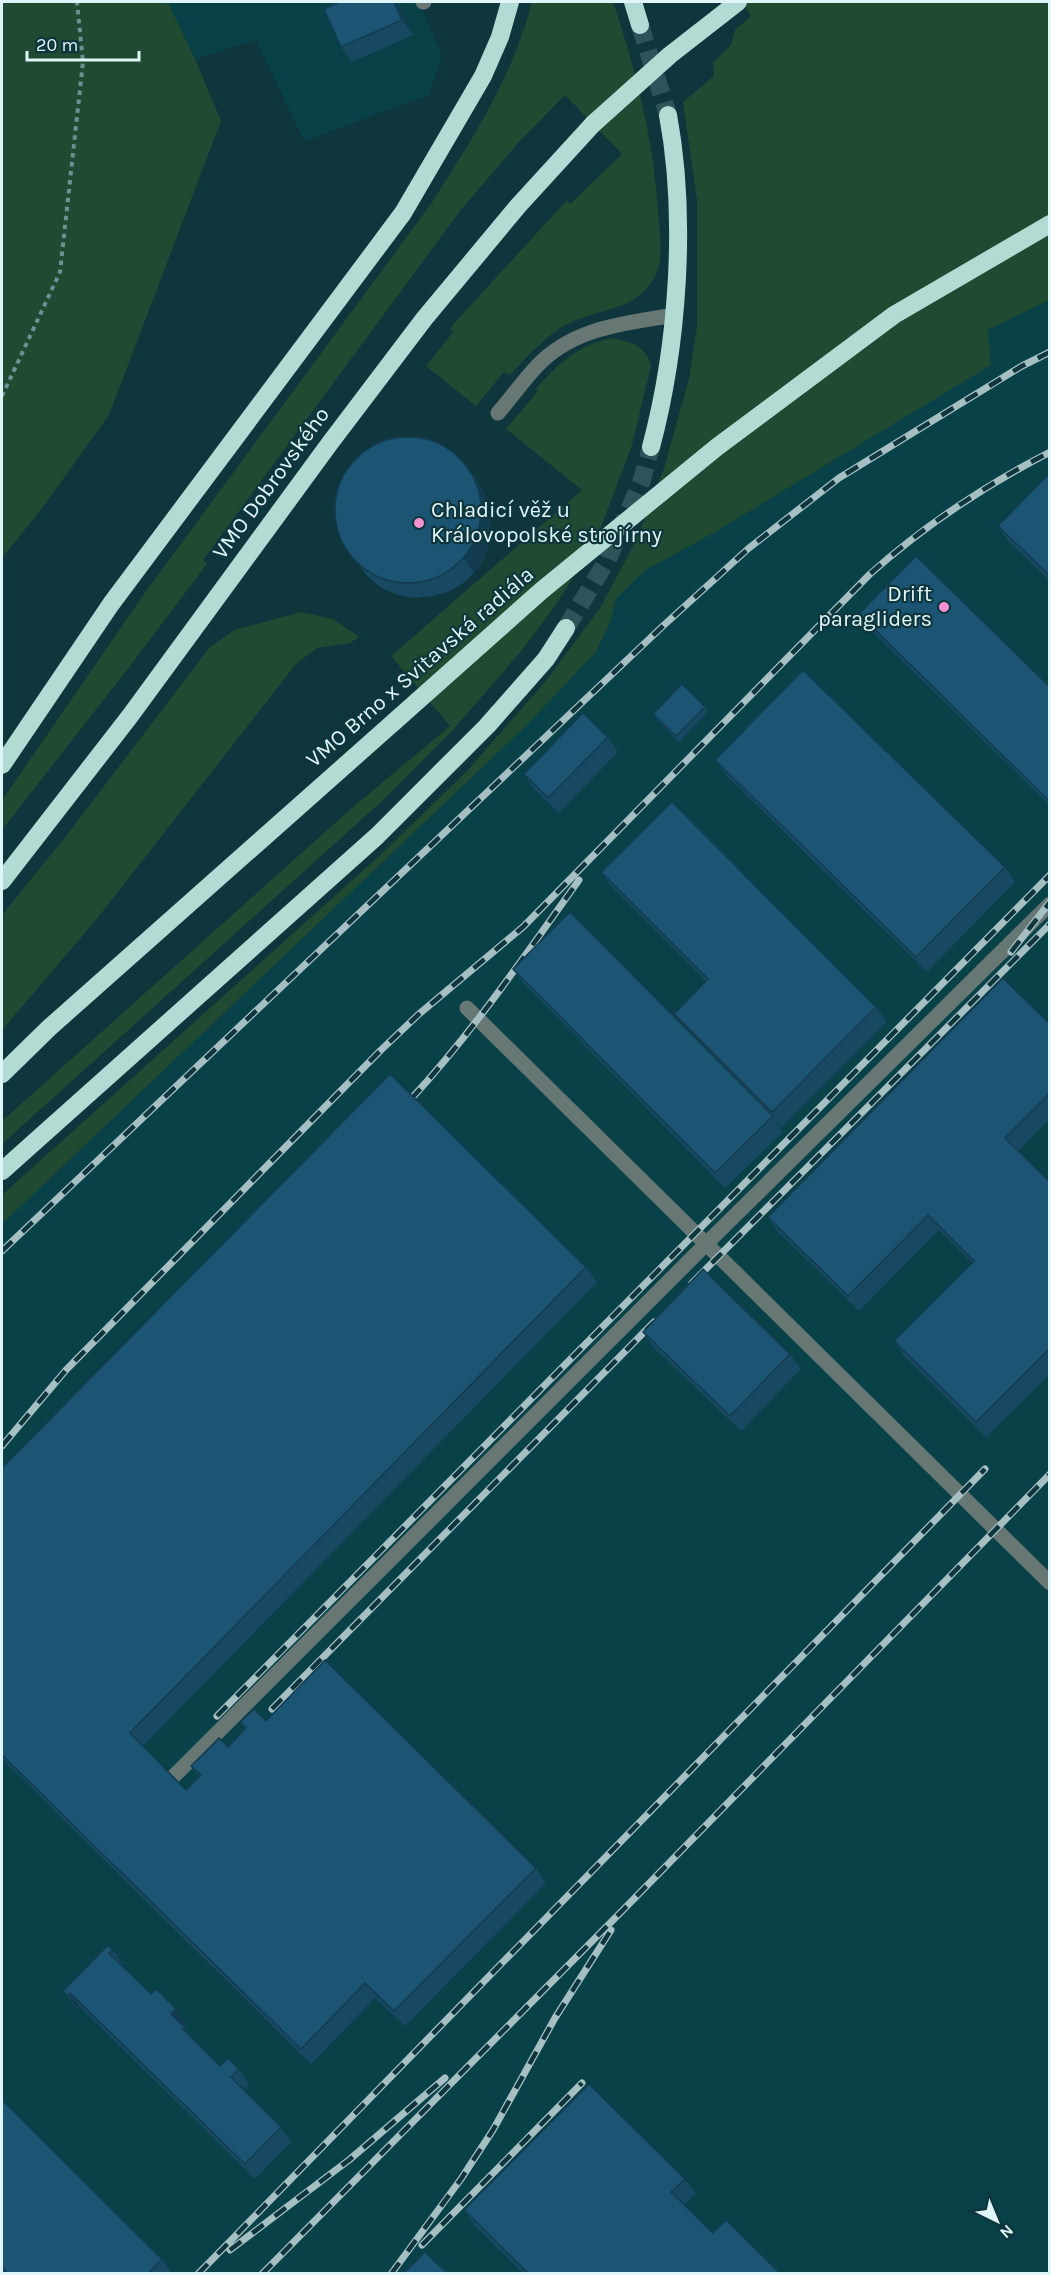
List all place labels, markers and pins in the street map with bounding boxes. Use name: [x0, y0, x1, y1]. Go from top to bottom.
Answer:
place label: Chladicí věž u Královopolské strojírny: [431, 497, 662, 548]
marker: Chladicí věž u Královopolské strojírny: [412, 516, 426, 530]
place label: Drift paragliders: [818, 581, 932, 632]
marker: Drift paragliders: [937, 600, 951, 614]

